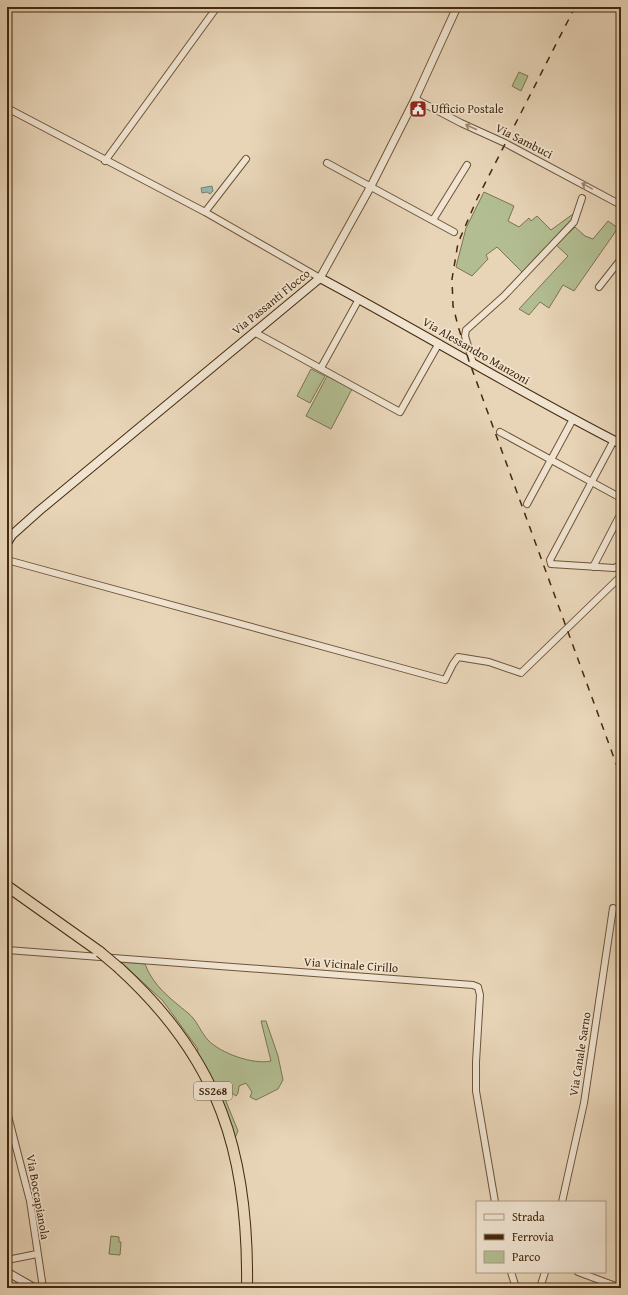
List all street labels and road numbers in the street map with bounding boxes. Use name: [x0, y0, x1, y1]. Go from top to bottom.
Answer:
street label: Via Sambuci: [493, 119, 556, 163]
street label: Via Passanti Flocco: [228, 265, 313, 338]
street label: Via Alessandro Manzoni: [419, 313, 534, 389]
street label: Via Vicinale Cirillo: [303, 953, 399, 976]
street label: Via Canale Sarno: [564, 1011, 595, 1097]
road number: SS268: [194, 1082, 232, 1100]
street label: Via Boccapianola: [23, 1153, 54, 1241]

